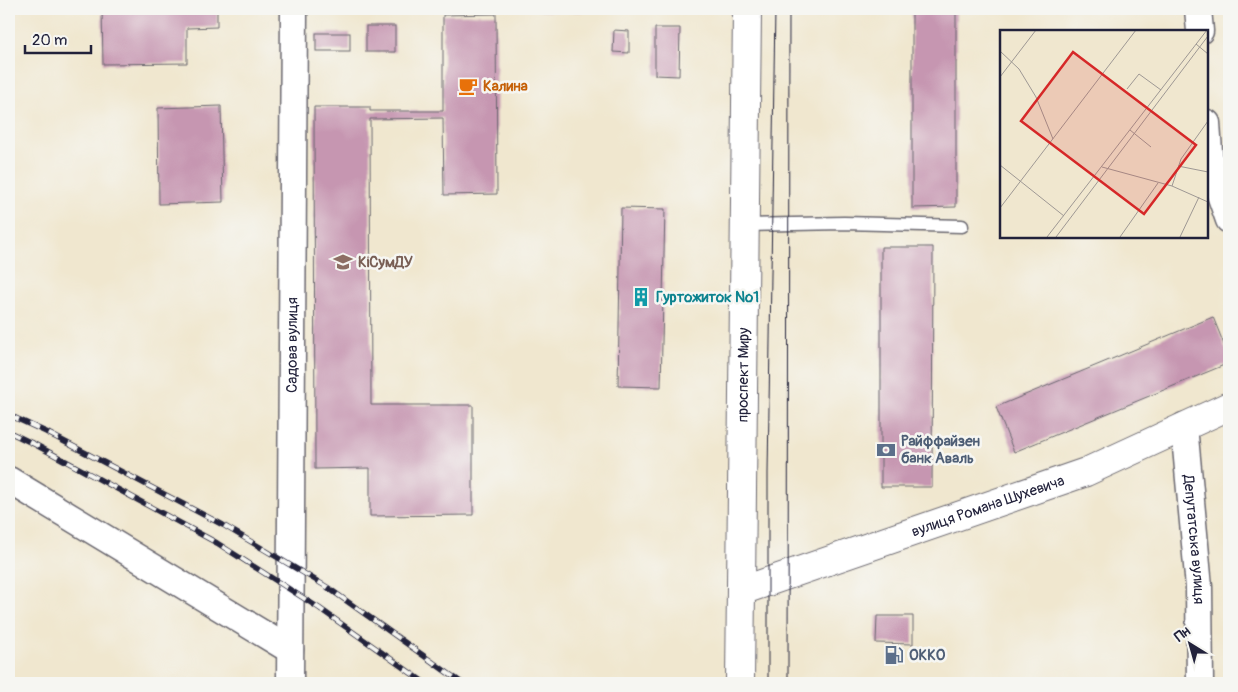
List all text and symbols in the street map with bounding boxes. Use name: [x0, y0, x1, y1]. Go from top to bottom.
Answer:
scale bar: [25, 22, 91, 54]
inset map: [1000, 30, 1208, 238]
text: 20 m: [32, 31, 67, 50]
cafe icon: Калина: [457, 75, 479, 97]
place label: Калина: [483, 77, 528, 96]
school or university icon: КіСумДУ: [332, 251, 354, 273]
place label: КіСумДУ: [358, 253, 413, 272]
building icon: Гуртожиток №1: [630, 286, 652, 308]
place label: Гуртожиток №1: [656, 288, 759, 307]
street label: Садова вулиця: [283, 297, 302, 393]
street label: проспект Миру: [734, 327, 754, 423]
place label: Райффайзен банк Аваль: [901, 432, 981, 468]
bank icon: Райффайзен банк Аваль: [875, 439, 897, 461]
street label: вулиця Романа Шухевича: [909, 471, 1067, 542]
street label: Депутатська вулиця: [1179, 473, 1208, 604]
north arrow: [1166, 620, 1216, 670]
text: Пн: [1171, 623, 1194, 645]
fuel station icon: ОККО: [883, 644, 905, 666]
place label: ОККО: [909, 646, 946, 665]

